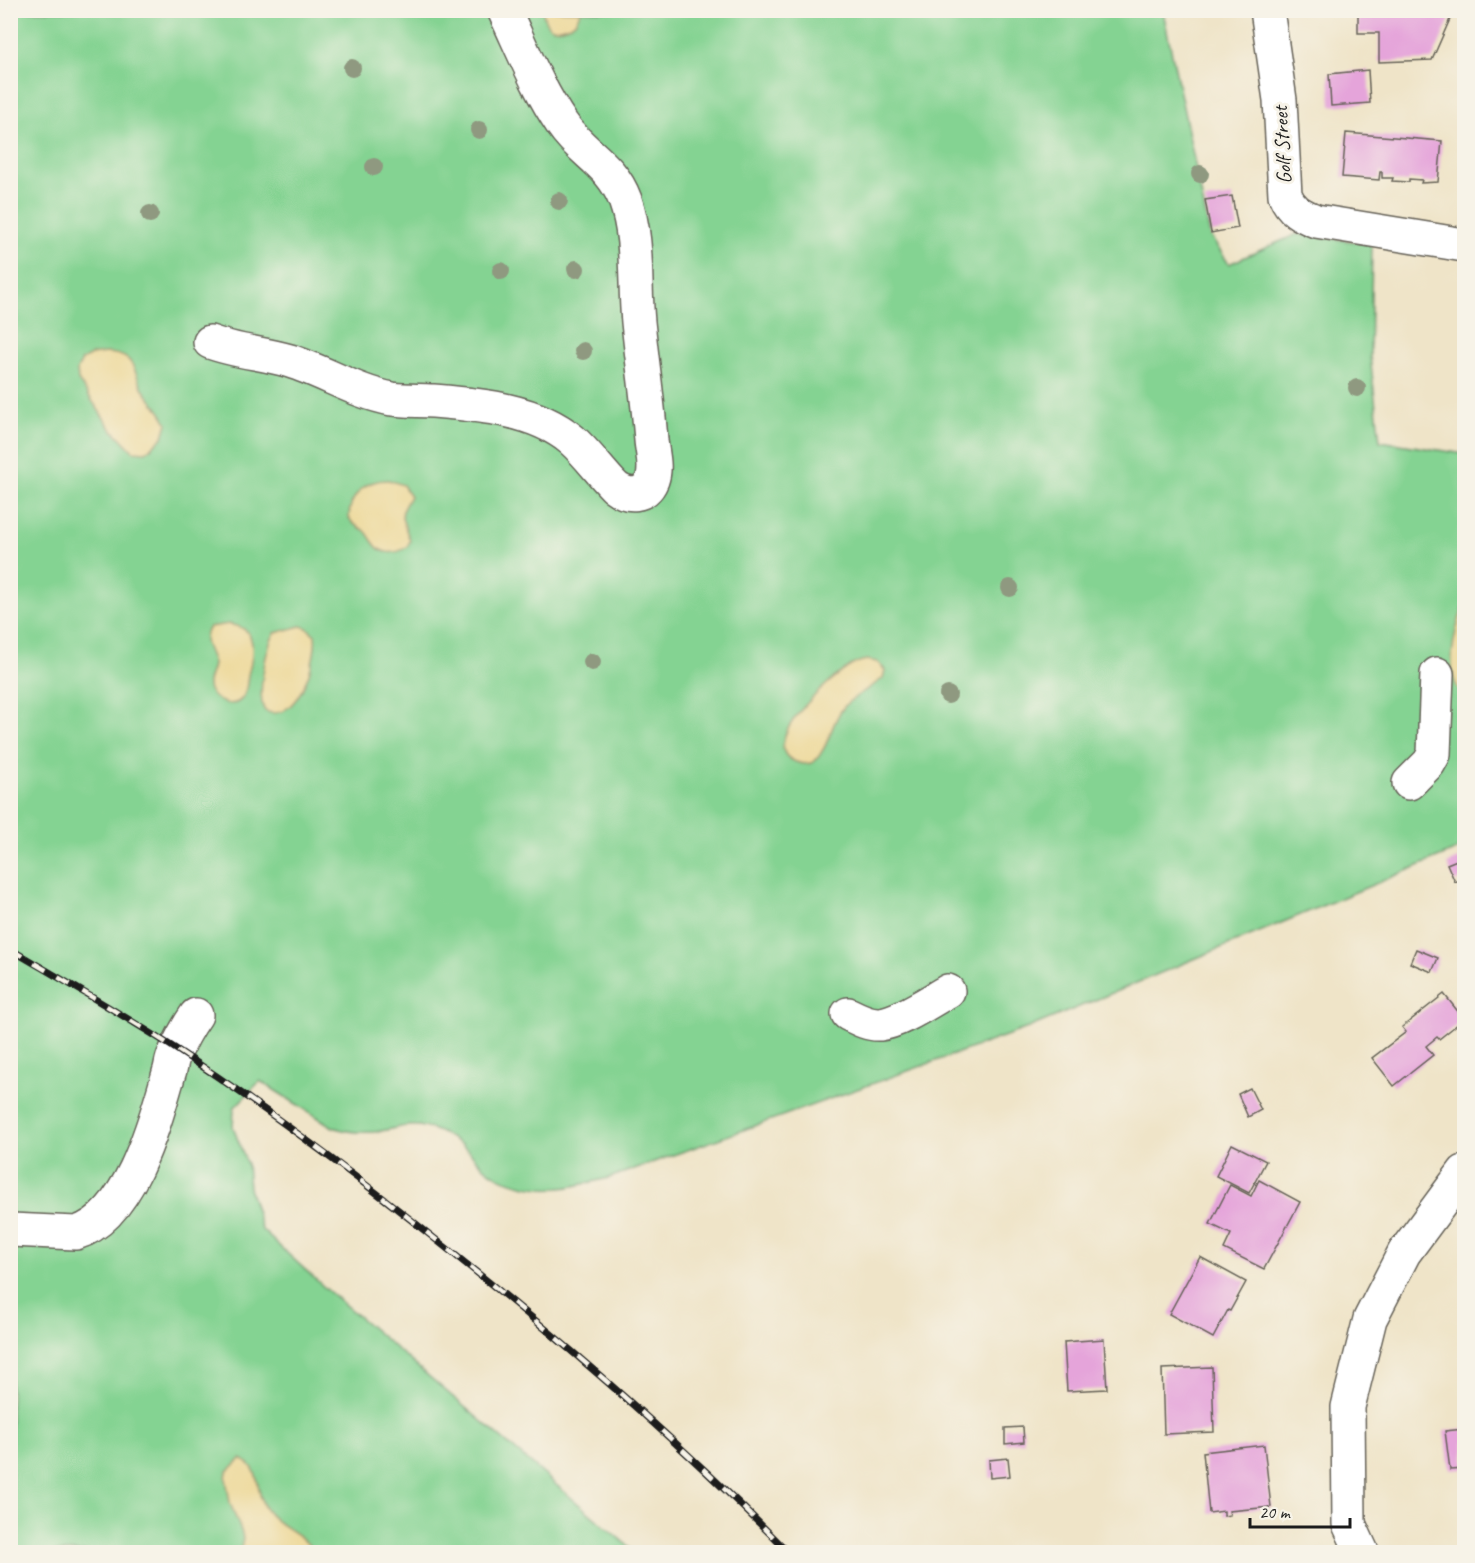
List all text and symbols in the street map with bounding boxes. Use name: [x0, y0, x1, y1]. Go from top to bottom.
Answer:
street label: Golf Street: [1267, 103, 1297, 184]
scale bar: [1250, 1491, 1350, 1529]
text: 20 m: [1259, 1501, 1292, 1523]

